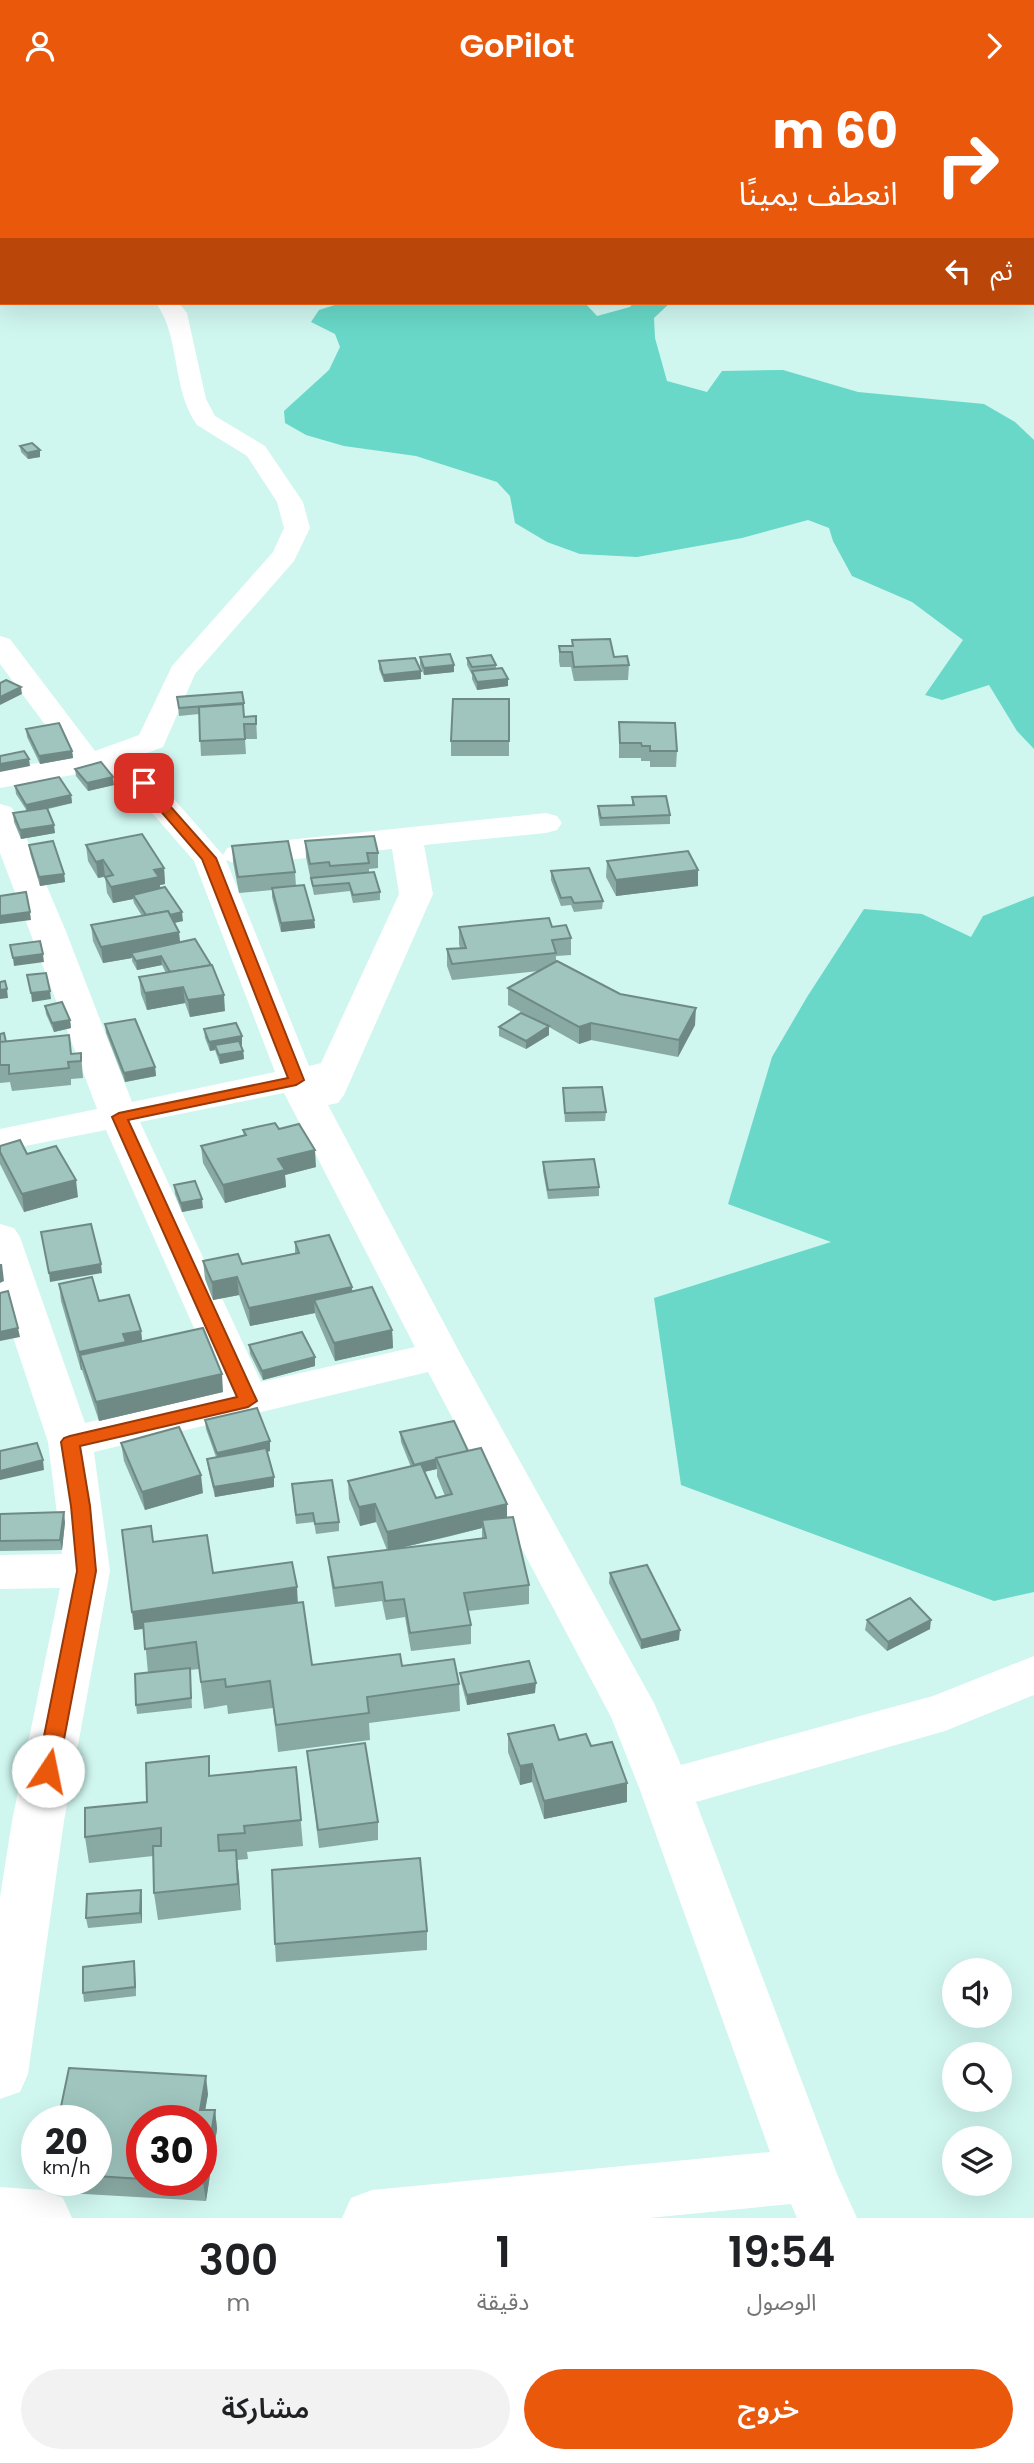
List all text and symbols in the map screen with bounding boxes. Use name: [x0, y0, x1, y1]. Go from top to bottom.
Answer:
text: GoPilot: [459, 23, 575, 68]
icon: person: [21, 27, 59, 65]
icon: forward: [975, 27, 1013, 65]
text: 60 m: [773, 97, 898, 165]
icon: right: [922, 119, 1013, 210]
text: انعطف يمينًا: [738, 171, 898, 216]
icon: left: [939, 252, 977, 290]
text: ثم: [991, 253, 1013, 289]
pin: [114, 753, 174, 813]
icon: arrive: [125, 764, 163, 802]
position arrow: [11, 1734, 85, 1808]
map controls: [942, 1958, 1012, 2196]
button: sound: [942, 1958, 1012, 2028]
button: search: [942, 2042, 1012, 2112]
speed limit sign: 30: [126, 2105, 217, 2196]
text: 20: [45, 2117, 88, 2166]
button: layers: [942, 2126, 1012, 2196]
text: km/h: [43, 2155, 90, 2180]
text: 1: [495, 2223, 511, 2282]
text: 19:54: [728, 2223, 835, 2282]
text: 300: [199, 2231, 278, 2290]
text: دقيقة: [477, 2286, 529, 2318]
text: الوصول: [747, 2286, 817, 2318]
text: m: [227, 2287, 250, 2319]
button: مشاركة: [21, 2369, 510, 2449]
button: خروج: [524, 2369, 1013, 2449]

